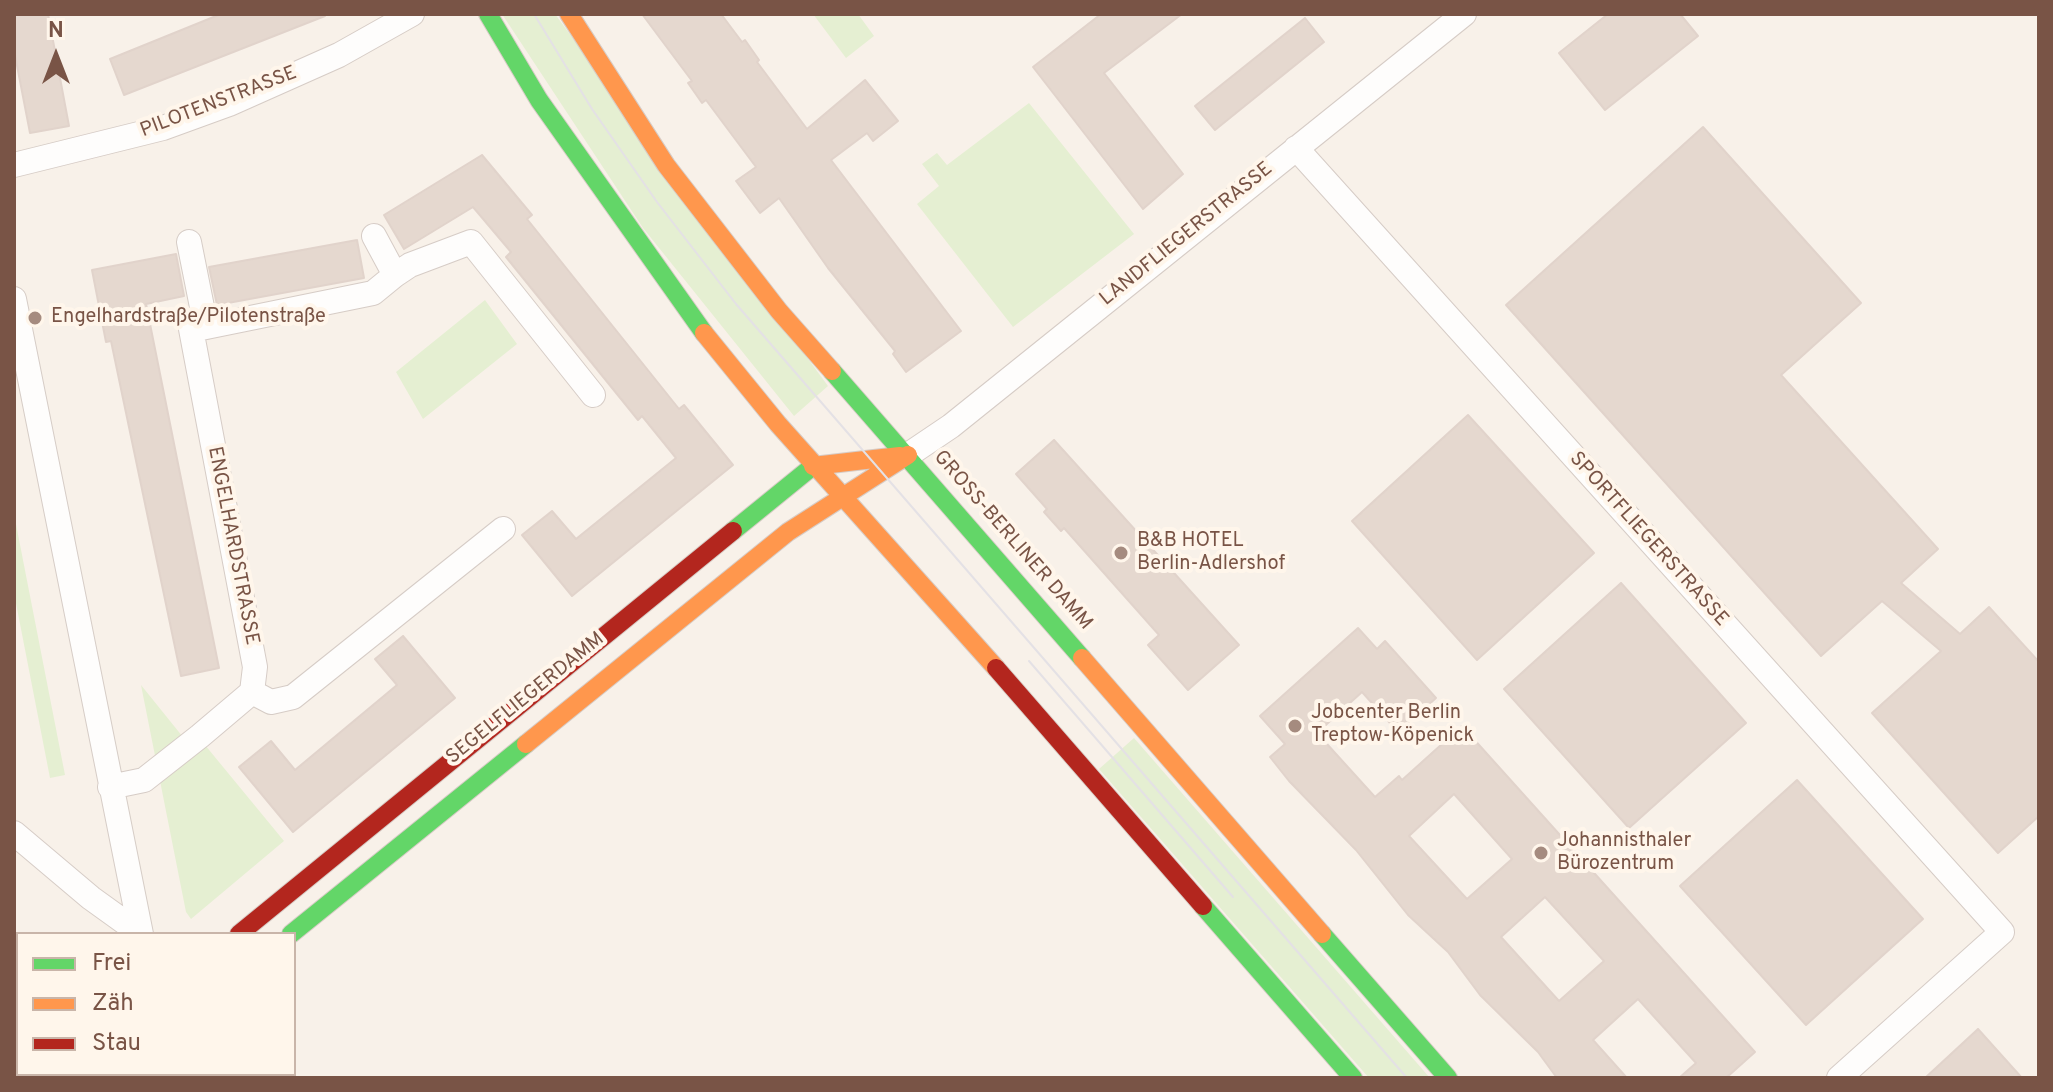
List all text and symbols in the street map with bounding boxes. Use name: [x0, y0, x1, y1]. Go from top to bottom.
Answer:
north arrow: [16, 16, 96, 96]
text: N: [48, 18, 64, 45]
street label: PILOTENSTRASSE: [137, 62, 301, 144]
street label: LANDFLIEGERSTRASSE: [1096, 158, 1278, 312]
place label: Engelhardstraße/Pilotenstraße: [51, 306, 326, 330]
marker: Engelhardstraße/Pilotenstraße: [26, 309, 44, 327]
street label: ENGELHARDSTRASSE: [201, 445, 263, 647]
street label: GROSS-BERLINER DAMM: [927, 446, 1097, 636]
street label: SPORTFLIEGERSTRASSE: [1563, 448, 1733, 632]
place label: B&B HOTEL Berlin-Adlershof: [1137, 530, 1285, 577]
marker: B&B HOTEL Berlin-Adlershof: [1112, 544, 1130, 562]
street label: SEGELFLIEGERDAMM: [442, 628, 610, 770]
place label: Jobcenter Berlin Treptow-Köpenick: [1311, 702, 1474, 749]
marker: Jobcenter Berlin Treptow-Köpenick: [1286, 717, 1304, 735]
place label: Johannisthaler Bürozentrum: [1557, 830, 1691, 877]
marker: Johannisthaler Bürozentrum: [1532, 844, 1550, 862]
legend: [16, 932, 296, 1076]
text: Frei: [92, 949, 131, 979]
text: Zäh: [92, 989, 134, 1019]
text: Stau: [92, 1029, 141, 1059]

